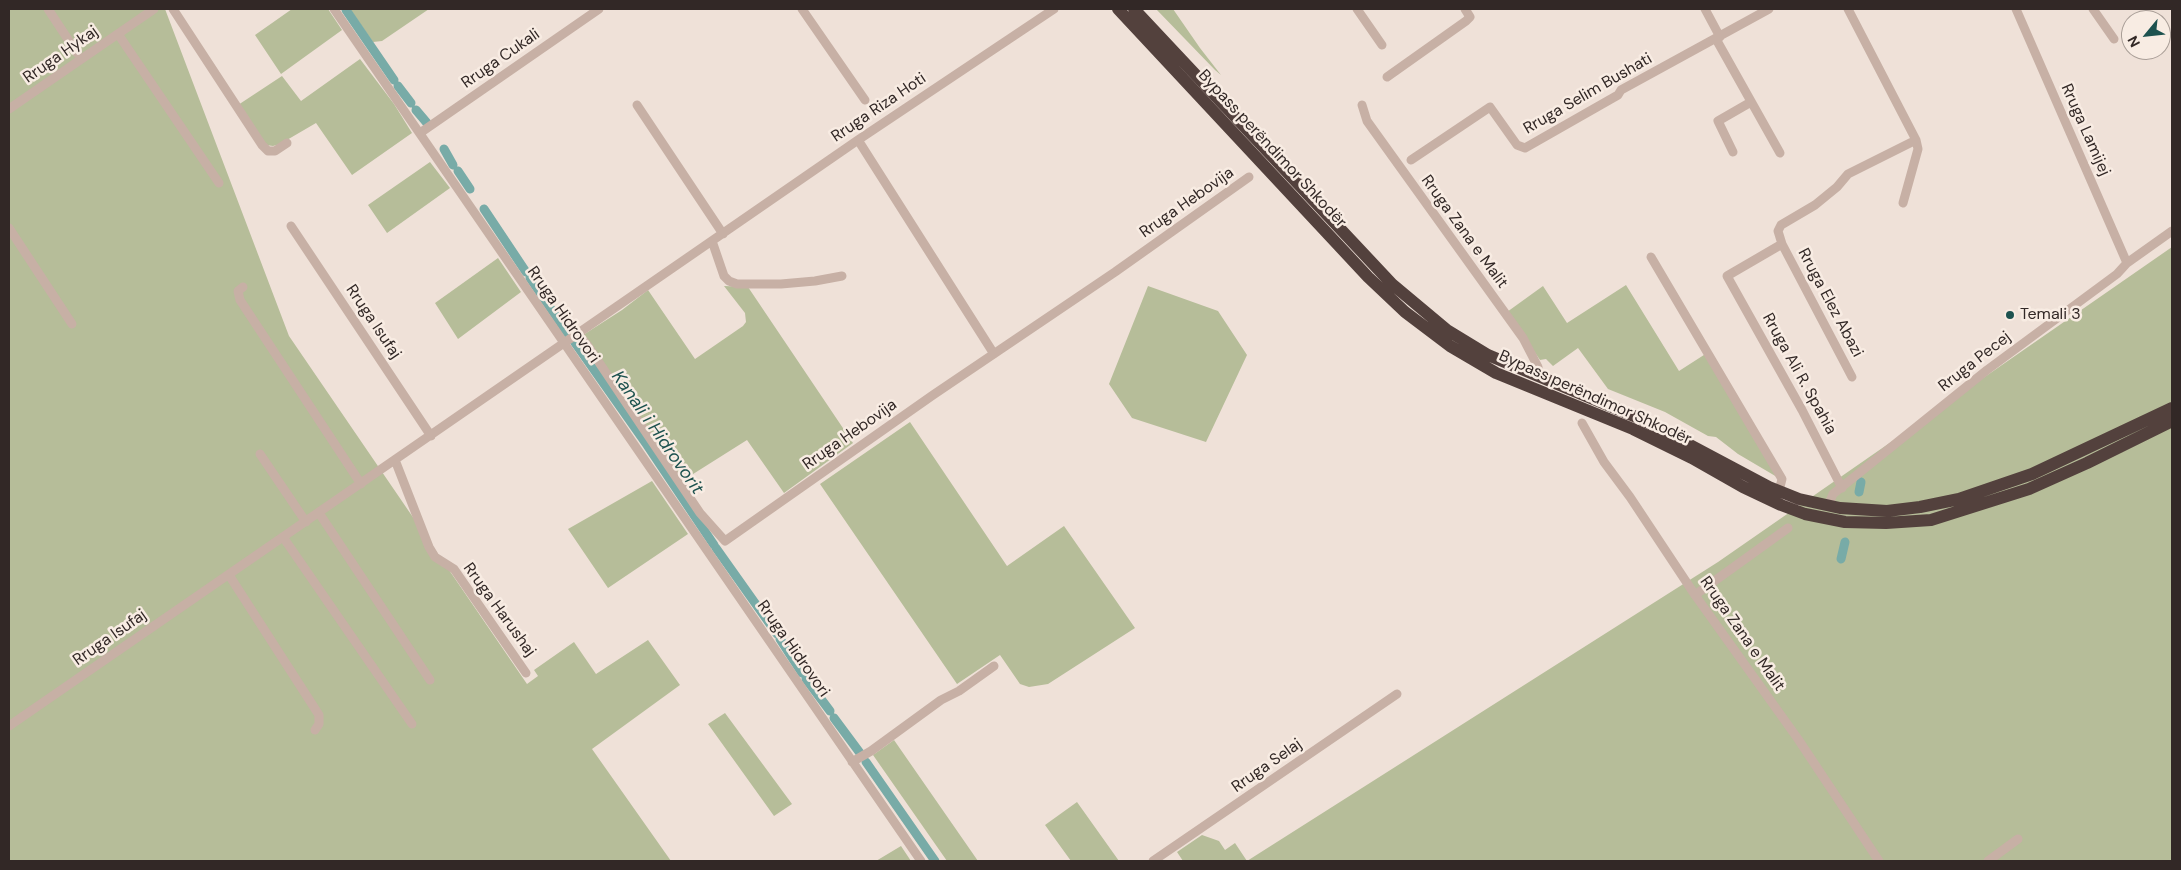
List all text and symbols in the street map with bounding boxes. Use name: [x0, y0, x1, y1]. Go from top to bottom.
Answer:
north arrow: [2121, 10, 2171, 60]
street label: Rruga Hykaj: [20, 22, 102, 88]
street label: Rruga Cukali: [458, 25, 544, 93]
text: N: [2123, 33, 2144, 50]
street label: Rruga Selim Bushati: [1520, 49, 1656, 139]
street label: Bypass perëndimor Shkodër: [1194, 66, 1350, 232]
street label: Rruga Riza Hoti: [828, 69, 930, 147]
street label: Rruga Lamijej: [2056, 81, 2114, 179]
street label: Rruga Hebovija: [1136, 163, 1238, 243]
street label: Rruga Zana e Malit: [1417, 172, 1511, 292]
street label: Rruga Elez Abazi: [1793, 245, 1867, 361]
street label: Rruga Hidrovori: [523, 263, 603, 367]
street label: Rruga Isufaj: [341, 281, 405, 363]
place label: Temali 3: [2020, 305, 2081, 325]
marker: Temali 3: [2004, 309, 2016, 321]
street label: Rruga Ali R. Spahia: [1758, 310, 1840, 438]
street label: Rruga Pecej: [1935, 328, 2015, 396]
street label: Bypass perëndimor Shkodër: [1496, 347, 1694, 449]
water label: Kanali i Hidrovorit: [606, 367, 708, 499]
street label: Rruga Hebovija: [799, 395, 901, 475]
street label: Rruga Harushaj: [459, 559, 539, 661]
street label: Rruga Zana e Malit: [1695, 573, 1789, 695]
street label: Rruga Hidrovori: [753, 597, 833, 701]
street label: Rruga Isufaj: [70, 606, 150, 670]
street label: Rruga Selaj: [1228, 735, 1306, 797]

